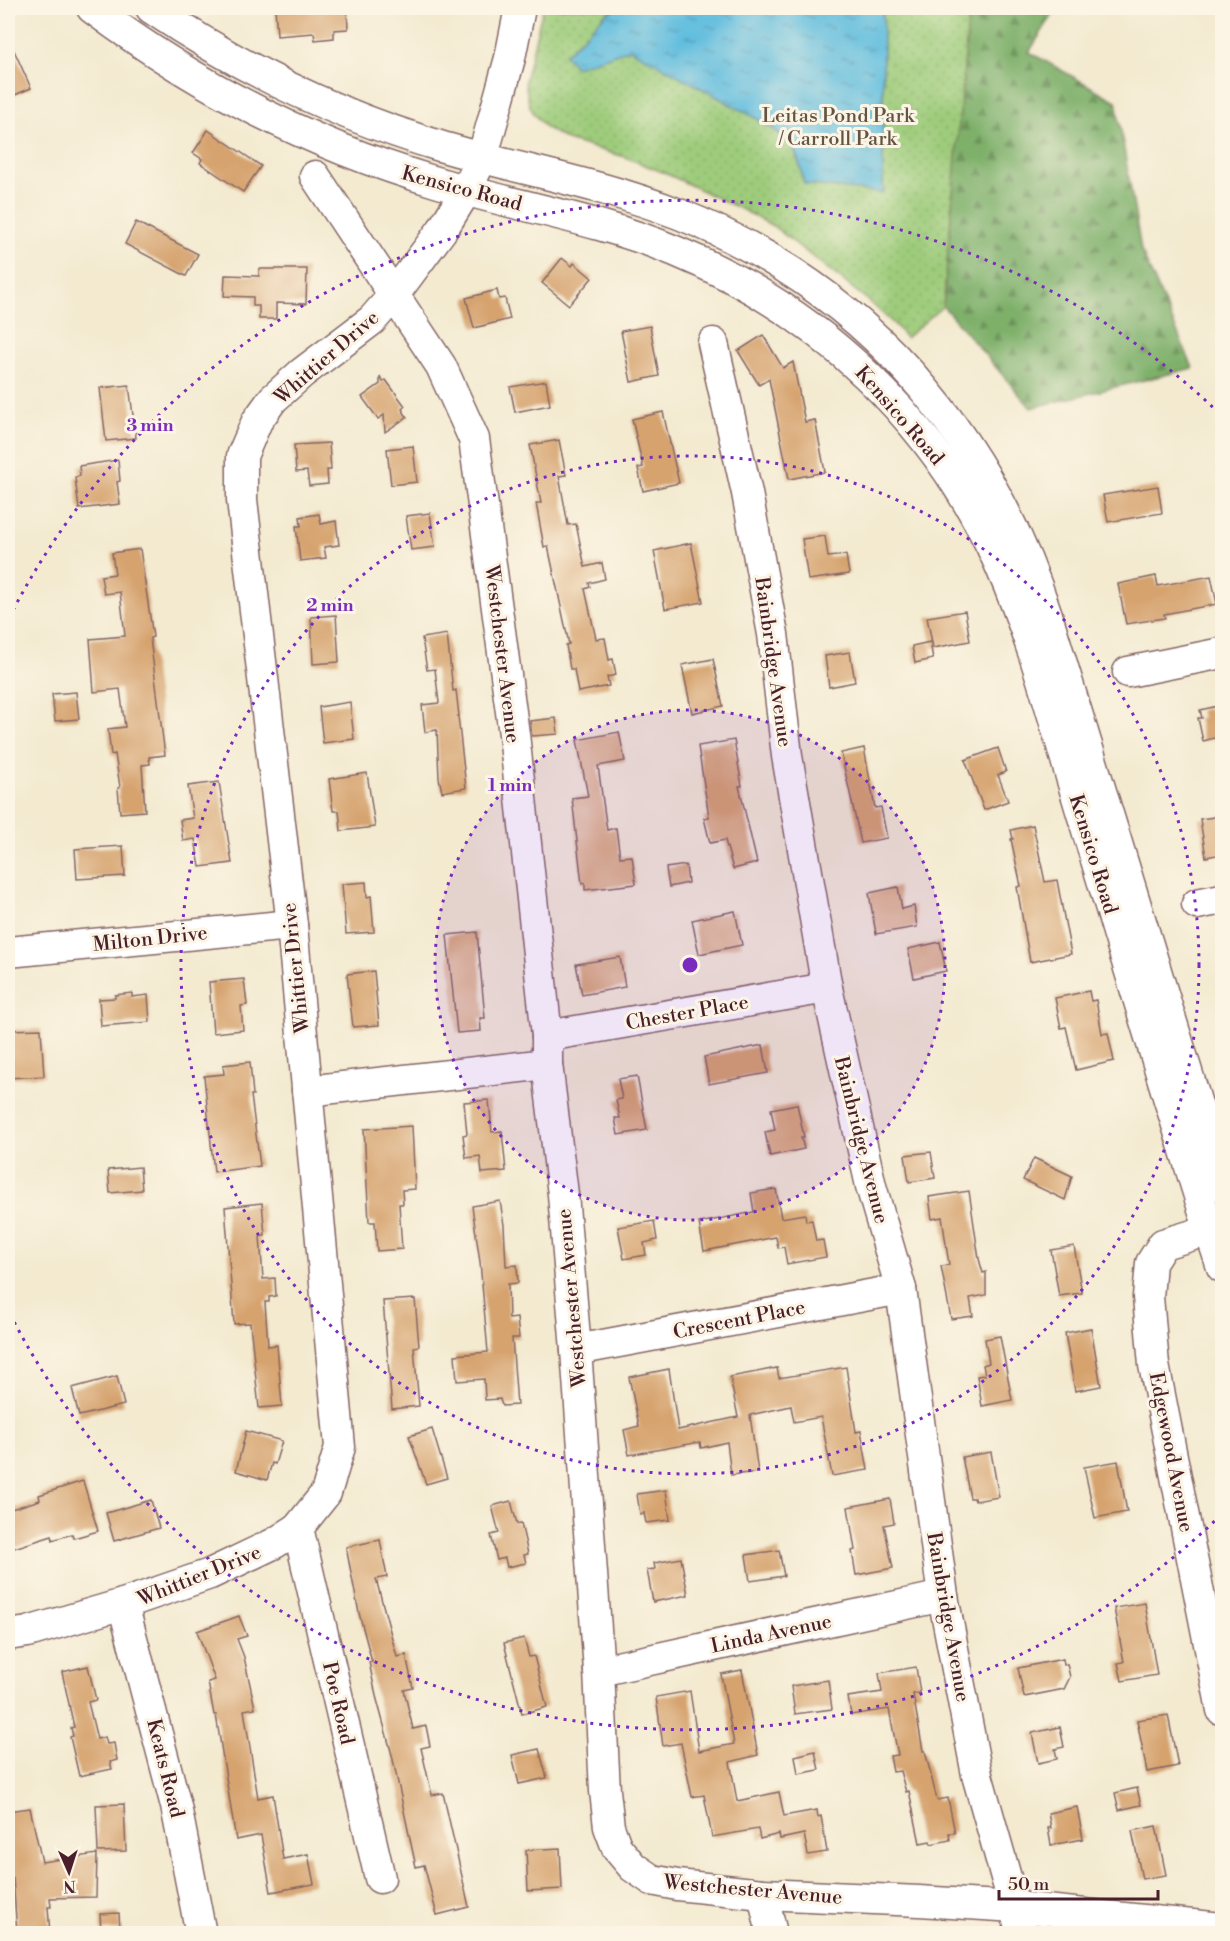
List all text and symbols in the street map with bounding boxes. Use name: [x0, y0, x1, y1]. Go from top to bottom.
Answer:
park label: Leitas Pond Park / Carroll Park: [762, 104, 916, 152]
street label: Kensico Road: [399, 161, 525, 218]
street label: Whittier Drive: [269, 306, 385, 411]
street label: Kensico Road: [849, 361, 949, 471]
text: 3 min: [127, 414, 173, 437]
street label: Westchester Avenue: [478, 563, 525, 745]
street label: Bainbridge Avenue: [748, 575, 797, 749]
text: 2 min: [306, 594, 354, 617]
text: 1 min: [488, 774, 532, 797]
street label: Kensico Road: [1063, 792, 1123, 918]
street label: Whittier Drive: [277, 901, 316, 1035]
street label: Milton Drive: [92, 921, 209, 958]
centre of rings: [680, 955, 700, 975]
street label: Chester Place: [624, 990, 751, 1037]
street label: Bainbridge Avenue: [827, 1053, 893, 1227]
street label: Westchester Avenue: [552, 1207, 593, 1389]
street label: Crescent Place: [671, 1295, 808, 1346]
street label: Edgewood Avenue: [1143, 1370, 1198, 1535]
street label: Bainbridge Avenue: [920, 1530, 975, 1704]
street label: Whittier Drive: [133, 1540, 265, 1613]
street label: Linda Avenue: [708, 1609, 834, 1660]
street label: Poe Road: [316, 1660, 359, 1748]
street label: Keats Road: [140, 1716, 189, 1821]
north arrow: [39, 1842, 99, 1902]
scale bar: [999, 1863, 1158, 1901]
street label: Westchester Avenue: [661, 1870, 843, 1911]
text: 50 m: [1008, 1873, 1050, 1896]
text: N: [63, 1876, 77, 1896]

